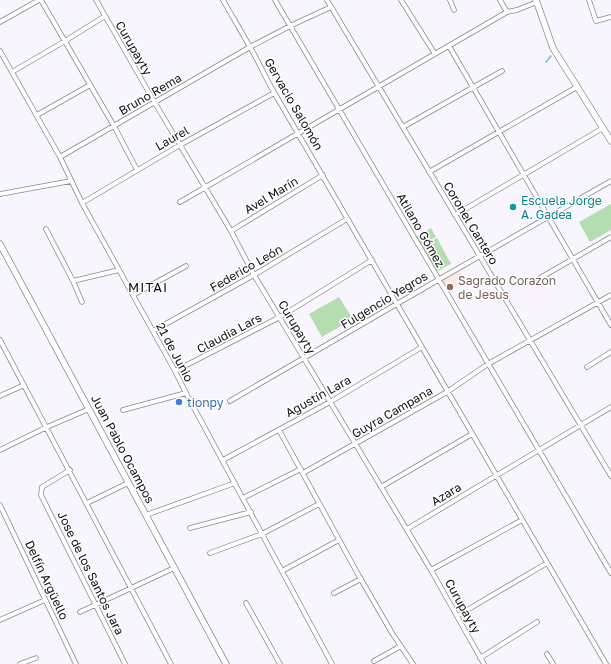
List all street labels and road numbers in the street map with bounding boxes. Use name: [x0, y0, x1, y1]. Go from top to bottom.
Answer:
street label: Curupayty: [112, 18, 156, 78]
street label: Gervacio Salomón: [261, 55, 327, 153]
street label: Bruno Rema: [116, 70, 184, 118]
street label: Laurel: [152, 122, 192, 154]
street label: Avel Marín: [241, 173, 301, 217]
street label: Coronel Cantero: [440, 179, 502, 267]
street label: Atilano Gómez: [394, 190, 448, 270]
street label: Federico León: [207, 241, 285, 295]
street label: Fulgencio Yegros: [338, 268, 430, 332]
street label: Curupayty: [275, 297, 319, 357]
street label: Claudia Lars: [194, 310, 264, 356]
street label: 21 de Junio: [153, 320, 197, 384]
street label: Agustín Lara: [283, 372, 353, 420]
street label: Guyra Campana: [349, 383, 435, 441]
street label: Juan Pablo Ocampos: [88, 392, 158, 506]
street label: Azara: [428, 479, 464, 509]
street label: Jose de los Santos Jara: [55, 509, 127, 637]
street label: Delfín Argüello: [22, 538, 72, 622]
street label: Curupayty: [442, 576, 484, 636]

